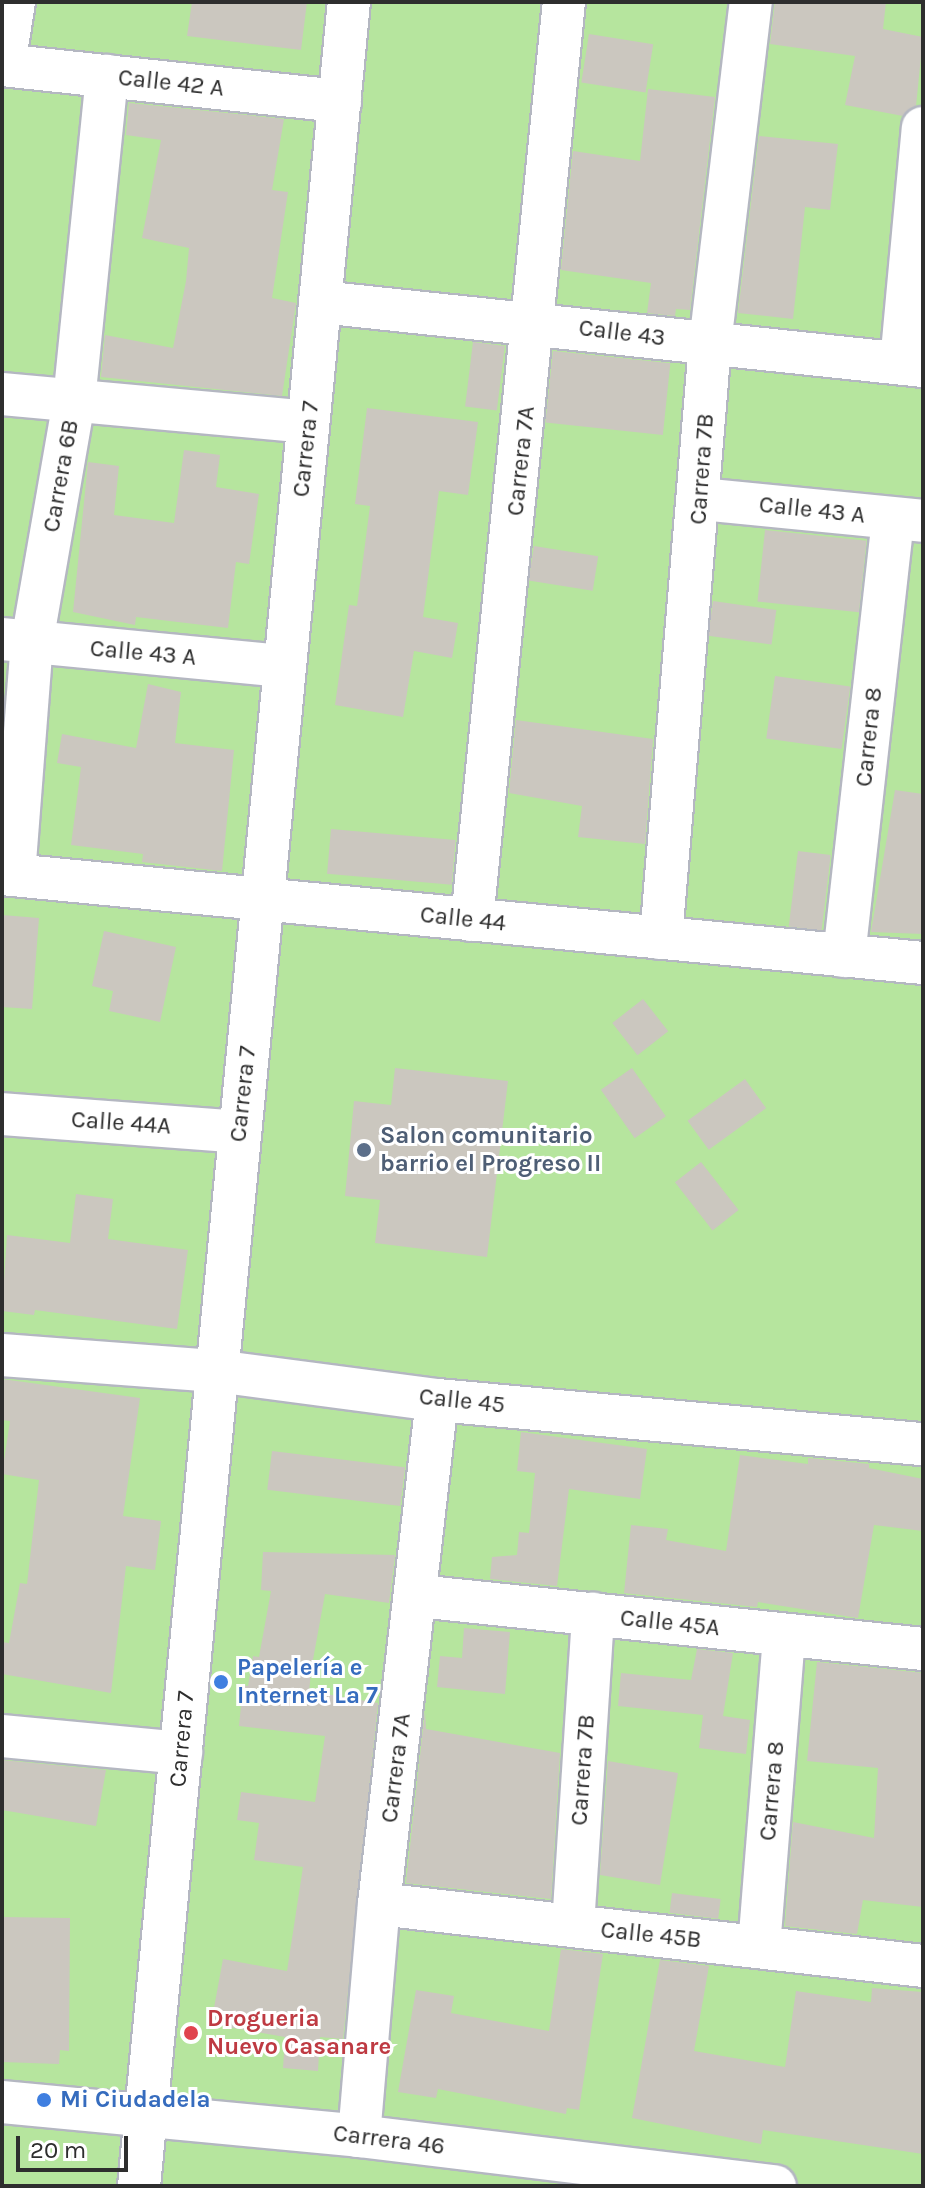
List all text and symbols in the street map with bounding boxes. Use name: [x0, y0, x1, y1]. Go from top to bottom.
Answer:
street label: Calle 42 A: [117, 63, 225, 103]
street label: Calle 43: [577, 313, 667, 353]
street label: Carrera 7: [287, 400, 325, 498]
street label: Carrera 7A: [501, 405, 541, 517]
street label: Carrera 7B: [684, 412, 720, 526]
street label: Carrera 6B: [37, 417, 85, 535]
street label: Calle 43 A: [758, 490, 866, 530]
street label: Calle 43 A: [89, 634, 197, 672]
street label: Carrera 8: [849, 686, 889, 788]
street label: Calle 44: [419, 900, 507, 938]
street label: Carrera 7: [224, 1045, 262, 1143]
street label: Calle 44A: [70, 1105, 172, 1141]
place label: Salon comunitario barrio el Progreso II: [380, 1122, 601, 1178]
marker: Salon comunitario barrio el Progreso II: [355, 1141, 373, 1159]
street label: Calle 45: [418, 1382, 506, 1420]
street label: Calle 45A: [619, 1603, 721, 1643]
place label: Papelería e Internet La 7: [237, 1654, 378, 1710]
marker: Papelería e Internet La 7: [212, 1673, 230, 1691]
street label: Carrera 7: [163, 1690, 201, 1788]
street label: Carrera 7A: [375, 1712, 417, 1824]
street label: Carrera 7B: [565, 1713, 601, 1827]
street label: Carrera 8: [753, 1740, 791, 1842]
street label: Calle 45B: [599, 1915, 703, 1955]
place label: Drogueria Nuevo Casanare: [207, 2005, 391, 2061]
marker: Drogueria Nuevo Casanare: [182, 2024, 200, 2042]
place label: Mi Ciudadela: [60, 2086, 211, 2114]
marker: Mi Ciudadela: [35, 2091, 53, 2109]
street label: Carrera 46: [331, 2119, 447, 2161]
scale bar: [20, 2120, 132, 2170]
text: 20 m: [30, 2136, 86, 2164]

